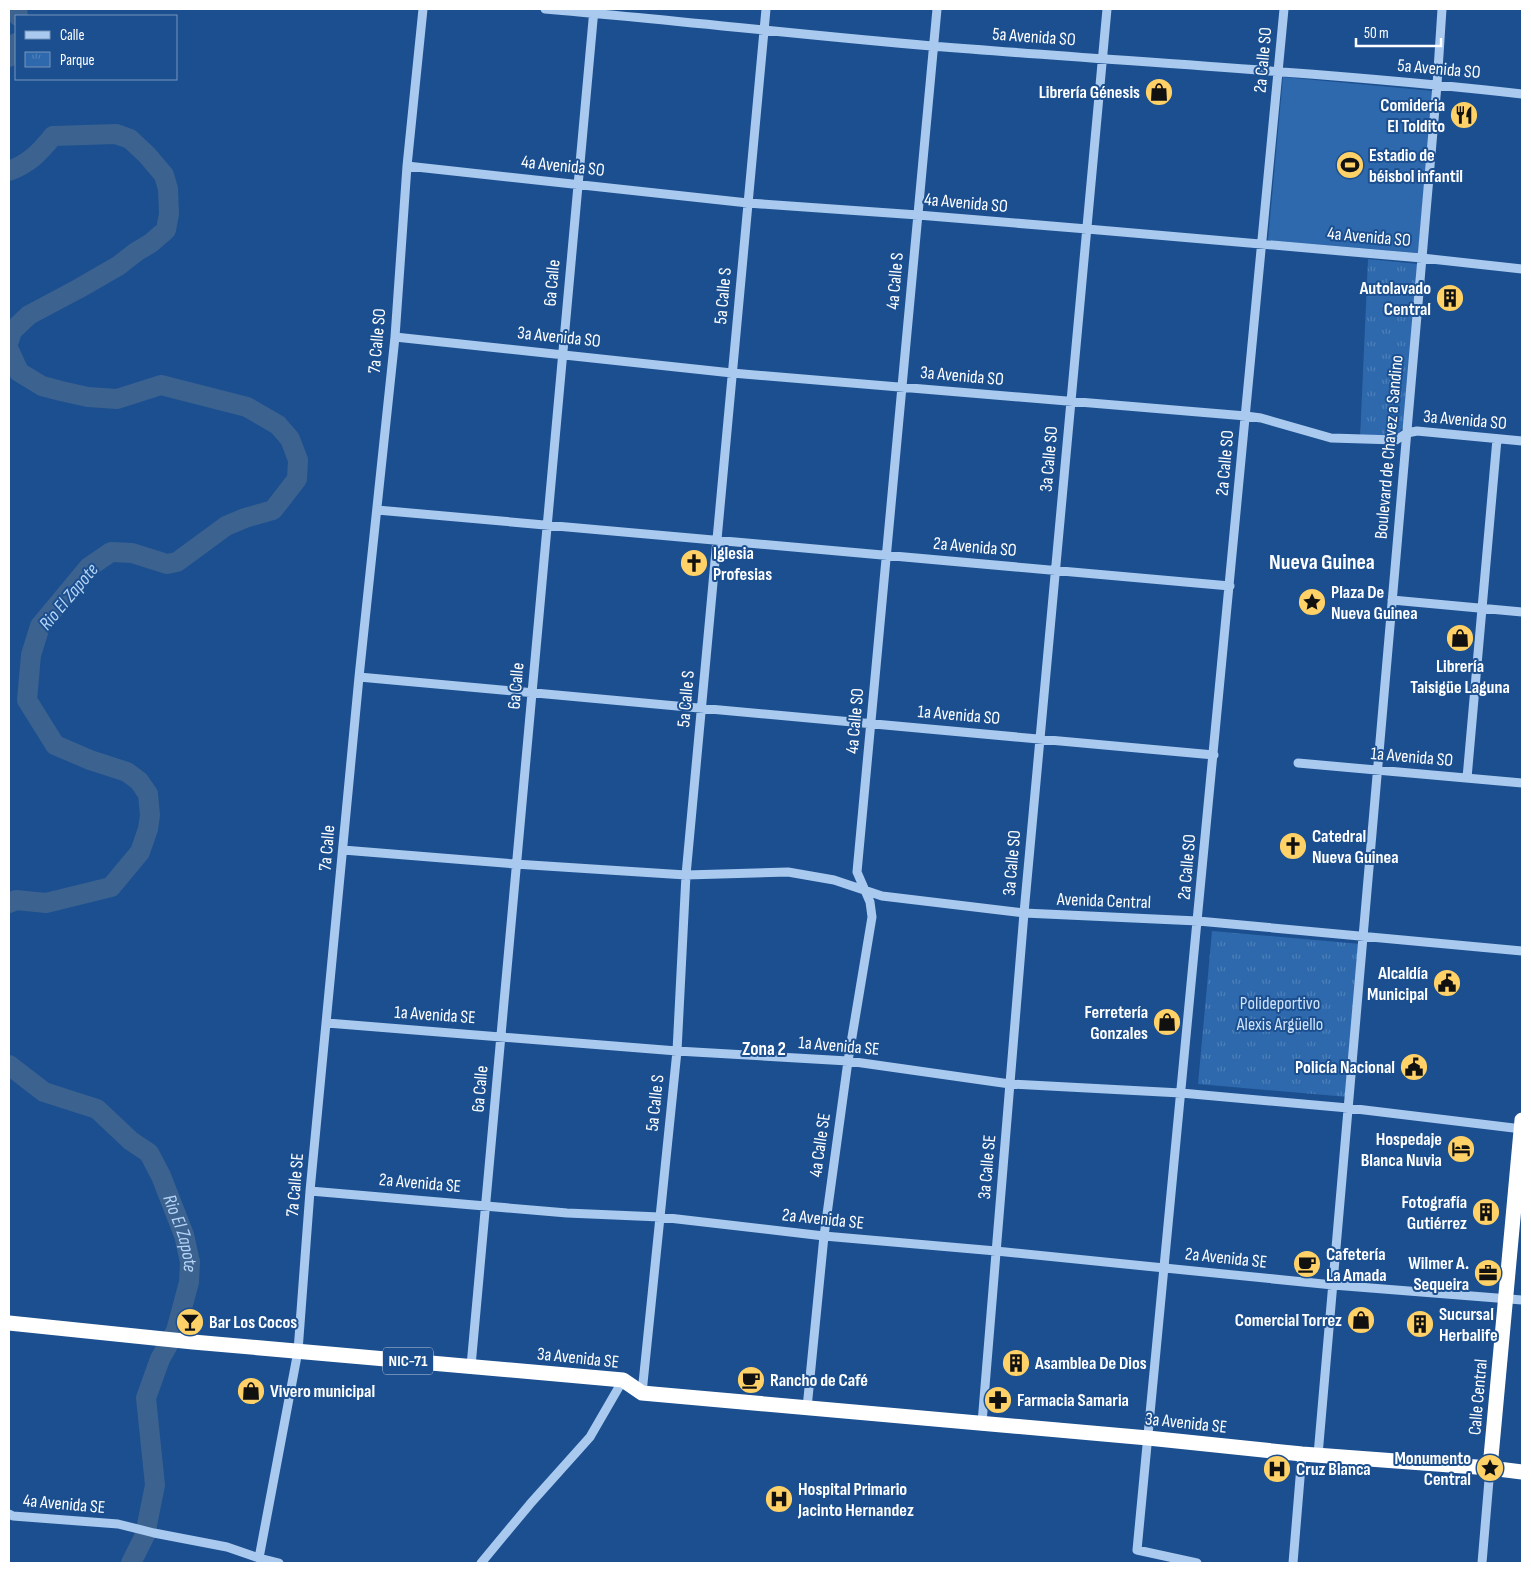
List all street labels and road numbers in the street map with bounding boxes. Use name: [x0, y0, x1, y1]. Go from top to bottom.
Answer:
street label: 5a Avenida SO: [992, 24, 1076, 50]
street label: 2a Calle SO: [1250, 26, 1276, 94]
street label: 5a Avenida SO: [1397, 55, 1481, 83]
street label: 4a Avenida SO: [520, 151, 606, 181]
street label: 4a Avenida SO: [923, 189, 1009, 217]
street label: 4a Avenida SO: [1326, 223, 1412, 251]
street label: 4a Calle S: [882, 251, 908, 310]
street label: 6a Calle: [539, 259, 565, 307]
street label: 5a Calle S: [710, 266, 736, 325]
street label: 7a Calle SO: [364, 307, 390, 375]
street label: 3a Avenida SO: [516, 322, 602, 352]
street label: Boulevard de Chavez a Sandino: [1370, 354, 1408, 540]
street label: 3a Avenida SO: [919, 362, 1005, 390]
street label: 3a Avenida SO: [1422, 406, 1508, 434]
street label: 3a Calle SO: [1036, 425, 1062, 493]
street label: 2a Calle SO: [1212, 429, 1238, 497]
street label: 2a Avenida SO: [932, 533, 1018, 561]
street label: 6a Calle: [503, 662, 529, 710]
street label: 5a Calle S: [673, 669, 699, 728]
street label: 4a Calle SO: [842, 687, 868, 755]
street label: 1a Avenida SO: [917, 701, 1001, 729]
street label: 1a Avenida SO: [1370, 743, 1454, 771]
street label: 7a Calle: [315, 824, 339, 872]
street label: 3a Calle SO: [999, 829, 1025, 897]
street label: 2a Calle SO: [1174, 833, 1200, 901]
street label: Avenida Central: [1056, 889, 1151, 913]
street label: 1a Avenida SE: [394, 1002, 476, 1028]
street label: 1a Avenida SE: [798, 1032, 880, 1060]
street label: 6a Calle: [467, 1065, 493, 1113]
street label: 5a Calle S: [642, 1073, 668, 1132]
street label: 4a Calle SE: [805, 1112, 835, 1178]
street label: 3a Calle SE: [974, 1134, 1000, 1200]
street label: 7a Calle SE: [282, 1152, 308, 1218]
street label: 2a Avenida SE: [378, 1169, 462, 1197]
street label: 2a Avenida SE: [781, 1204, 865, 1234]
street label: 2a Avenida SE: [1184, 1243, 1268, 1273]
street label: 3a Avenida SE: [536, 1343, 620, 1373]
road number: NIC-71: [383, 1348, 433, 1374]
street label: Calle Central: [1464, 1358, 1492, 1436]
street label: 3a Avenida SE: [1144, 1408, 1228, 1438]
street label: 4a Avenida SE: [22, 1490, 106, 1518]

